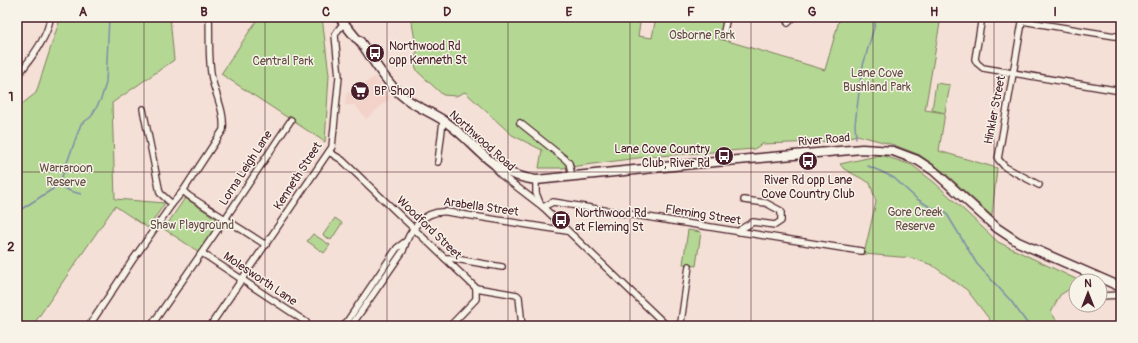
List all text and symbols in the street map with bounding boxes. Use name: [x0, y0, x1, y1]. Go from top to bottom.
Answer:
text: A: [79, 4, 88, 20]
text: B: [200, 4, 208, 20]
text: C: [322, 4, 330, 20]
text: D: [443, 4, 451, 20]
text: E: [566, 4, 573, 20]
text: F: [687, 4, 695, 20]
text: G: [808, 4, 817, 20]
text: H: [930, 4, 938, 20]
text: I: [1053, 4, 1057, 20]
park label: Osborne Park: [669, 28, 735, 43]
place label: Northwood Rd opp Kenneth St: [389, 39, 467, 68]
bus stop icon: Northwood Rd opp Kenneth St: [364, 42, 386, 64]
park label: Central Park: [253, 54, 313, 69]
park label: Lane Cove Bushland Park: [843, 66, 911, 95]
street label: Hinkler Street: [981, 74, 1009, 146]
supermarket icon: BP Shop: [349, 80, 371, 102]
place label: BP Shop: [374, 84, 415, 99]
text: 1: [8, 89, 14, 105]
street label: Northwood Road: [446, 107, 518, 175]
street label: Lorna Leigh Lane: [216, 128, 276, 208]
street label: River Road: [797, 130, 851, 150]
street label: Kenneth Street: [270, 139, 326, 213]
place label: Lane Cove Country Club, River Rd: [614, 142, 710, 171]
bus stop icon: Lane Cove Country Club, River Rd: [713, 145, 735, 167]
bus stop icon: River Rd opp Lane Cove Country Club: [797, 150, 819, 172]
park label: Warraroon Reserve: [39, 161, 93, 190]
place label: River Rd opp Lane Cove Country Club: [761, 173, 855, 202]
street label: Woodford Street: [393, 193, 465, 263]
street label: Arabella Street: [442, 194, 520, 220]
street label: Fleming Street: [664, 202, 742, 228]
park label: Gore Creek Reserve: [887, 205, 943, 234]
place label: Northwood Rd at Fleming St: [575, 206, 647, 235]
bus stop icon: Northwood Rd at Fleming St: [550, 209, 572, 231]
park label: Shaw Playground: [150, 218, 234, 233]
text: 2: [7, 239, 15, 255]
street label: Molesworth Lane: [220, 249, 300, 309]
north arrow: [1068, 273, 1108, 313]
text: N: [1084, 277, 1092, 290]

